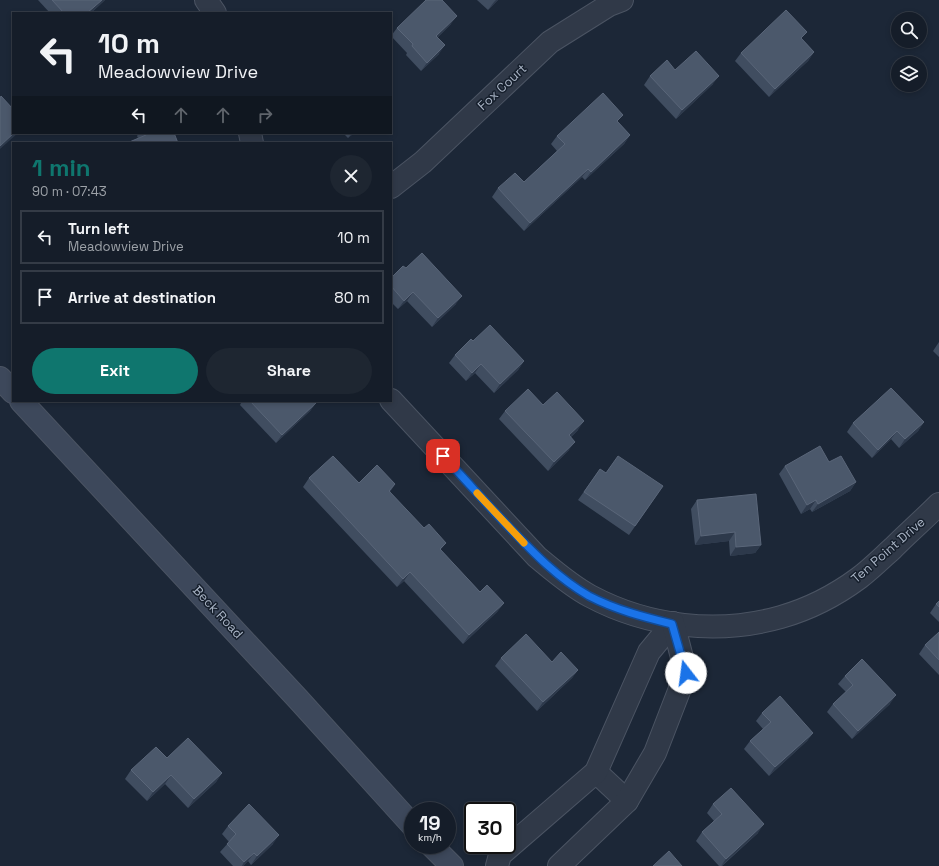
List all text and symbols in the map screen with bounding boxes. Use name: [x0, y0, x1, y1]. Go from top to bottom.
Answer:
map controls: [891, 12, 927, 92]
button: search: [891, 12, 927, 48]
text: 10 m: [98, 25, 160, 61]
icon: left: [32, 28, 84, 80]
button: layers: [891, 56, 927, 92]
text: Meadowview Drive: [98, 60, 258, 83]
street label: Fox Court: [474, 60, 530, 114]
icon: left: [128, 104, 150, 126]
icon: ahead: [170, 104, 192, 126]
icon: ahead: [212, 104, 234, 126]
icon: right: [254, 104, 276, 126]
text: 1 min: [32, 152, 91, 183]
button: close: [330, 155, 372, 197]
text: 90 m · 07:43: [32, 183, 107, 200]
text: Turn left: [68, 219, 130, 238]
icon: left: [34, 226, 56, 248]
text: 10 m: [337, 228, 370, 247]
text: Meadowview Drive: [68, 238, 184, 255]
icon: arrive: [34, 286, 56, 308]
text: Arrive at destination: [68, 288, 216, 307]
text: 80 m: [334, 288, 370, 307]
button: Exit: [32, 348, 198, 394]
button: Share: [206, 348, 372, 394]
pin: [426, 439, 460, 473]
icon: arrive: [432, 445, 454, 467]
street label: Ten Point Drive: [848, 513, 928, 587]
street label: Beck Road: [189, 582, 247, 642]
position arrow: [665, 652, 707, 694]
speed limit sign: 30: [464, 802, 516, 854]
text: 19: [419, 810, 441, 836]
text: km/h: [418, 831, 442, 844]

